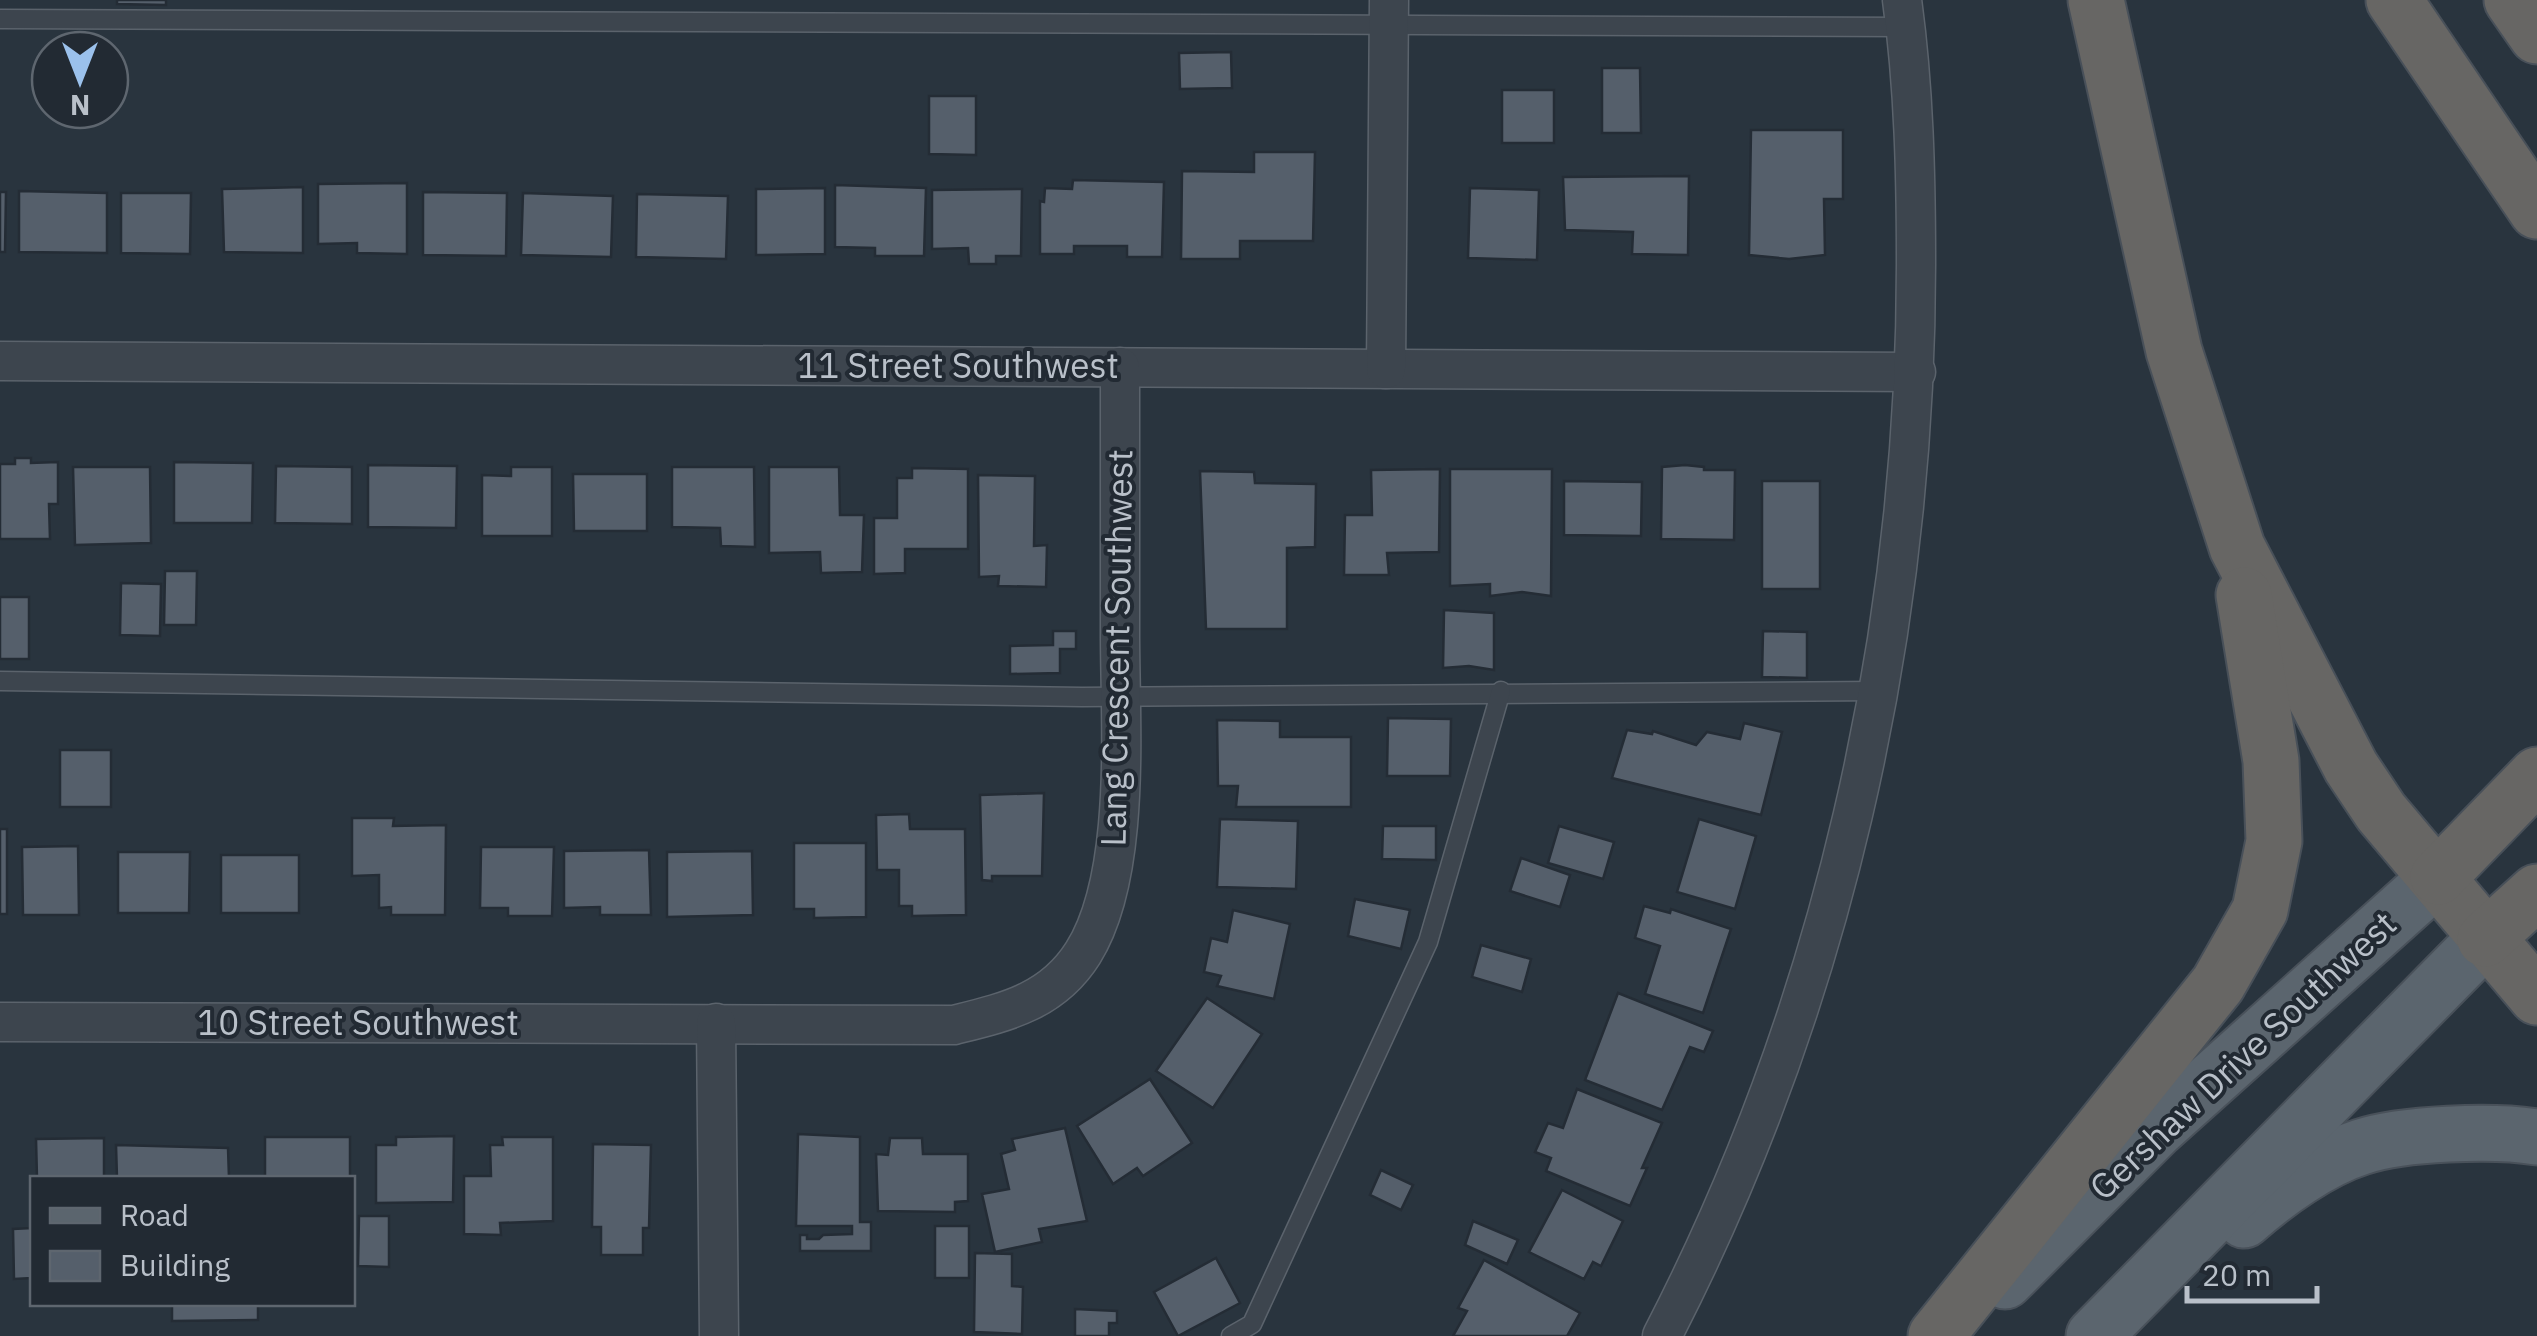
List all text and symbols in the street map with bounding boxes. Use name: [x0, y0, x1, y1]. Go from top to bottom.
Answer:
north arrow: [30, 30, 130, 130]
text: N: [70, 87, 90, 124]
street label: 11 Street Southwest: [797, 342, 1119, 388]
street label: Lang Crescent Southwest: [1090, 449, 1142, 847]
street label: Gershaw Drive Southwest: [2079, 901, 2405, 1210]
street label: 10 Street Southwest: [197, 999, 519, 1045]
legend: [30, 1176, 355, 1306]
text: Road: [120, 1195, 189, 1234]
scale bar: [2187, 1241, 2317, 1303]
text: Building: [120, 1245, 230, 1284]
text: 20 m: [2202, 1255, 2271, 1294]

